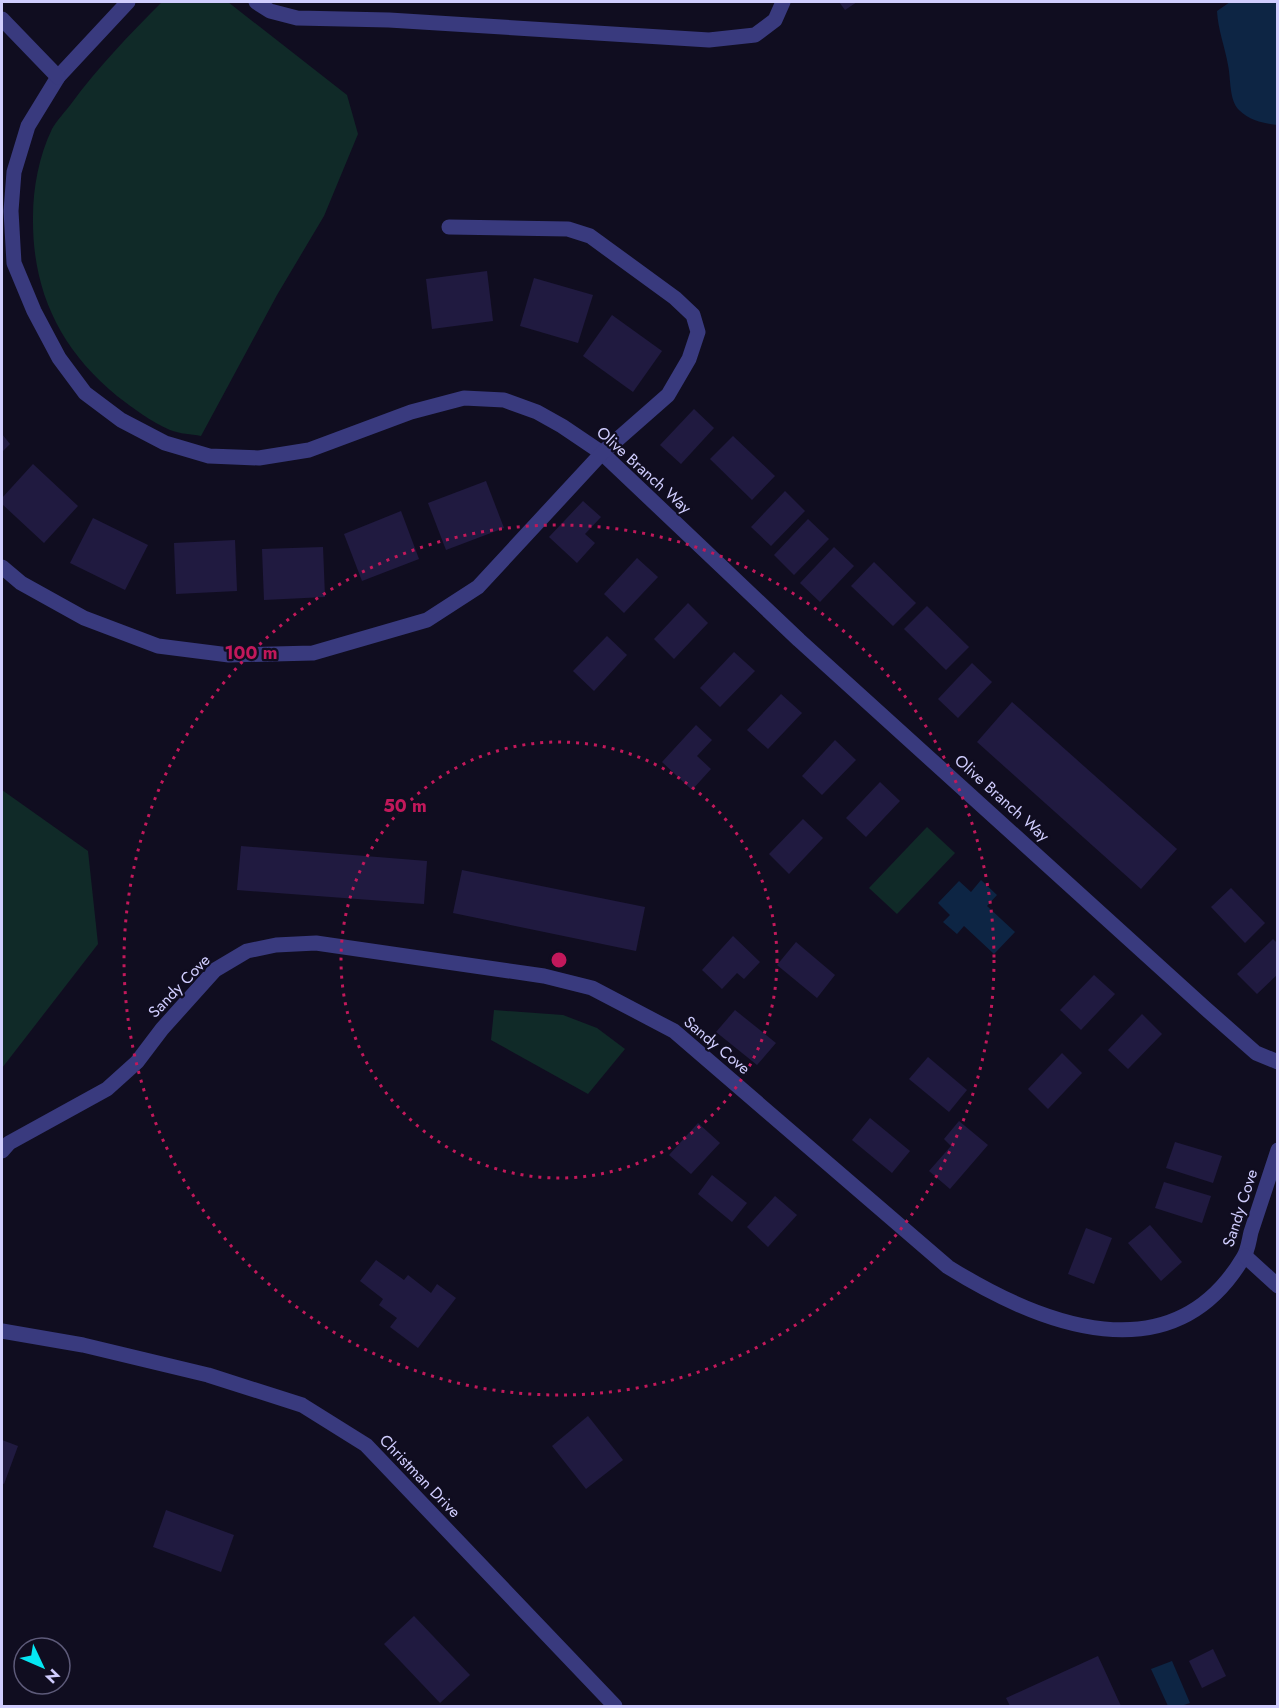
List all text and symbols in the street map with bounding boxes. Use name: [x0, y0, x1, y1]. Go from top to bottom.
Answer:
street label: Olive Branch Way: [592, 421, 697, 520]
text: 100 m: [224, 640, 278, 666]
street label: Olive Branch Way: [950, 749, 1055, 848]
text: 50 m: [383, 793, 427, 819]
street label: Sandy Cove: [143, 949, 215, 1023]
centre of rings: [549, 950, 569, 970]
street label: Sandy Cove: [679, 1010, 755, 1080]
street label: Sandy Cove: [1217, 1166, 1263, 1250]
street label: Christman Drive: [374, 1429, 466, 1523]
north arrow: [12, 1636, 72, 1696]
text: N: [40, 1664, 65, 1689]

